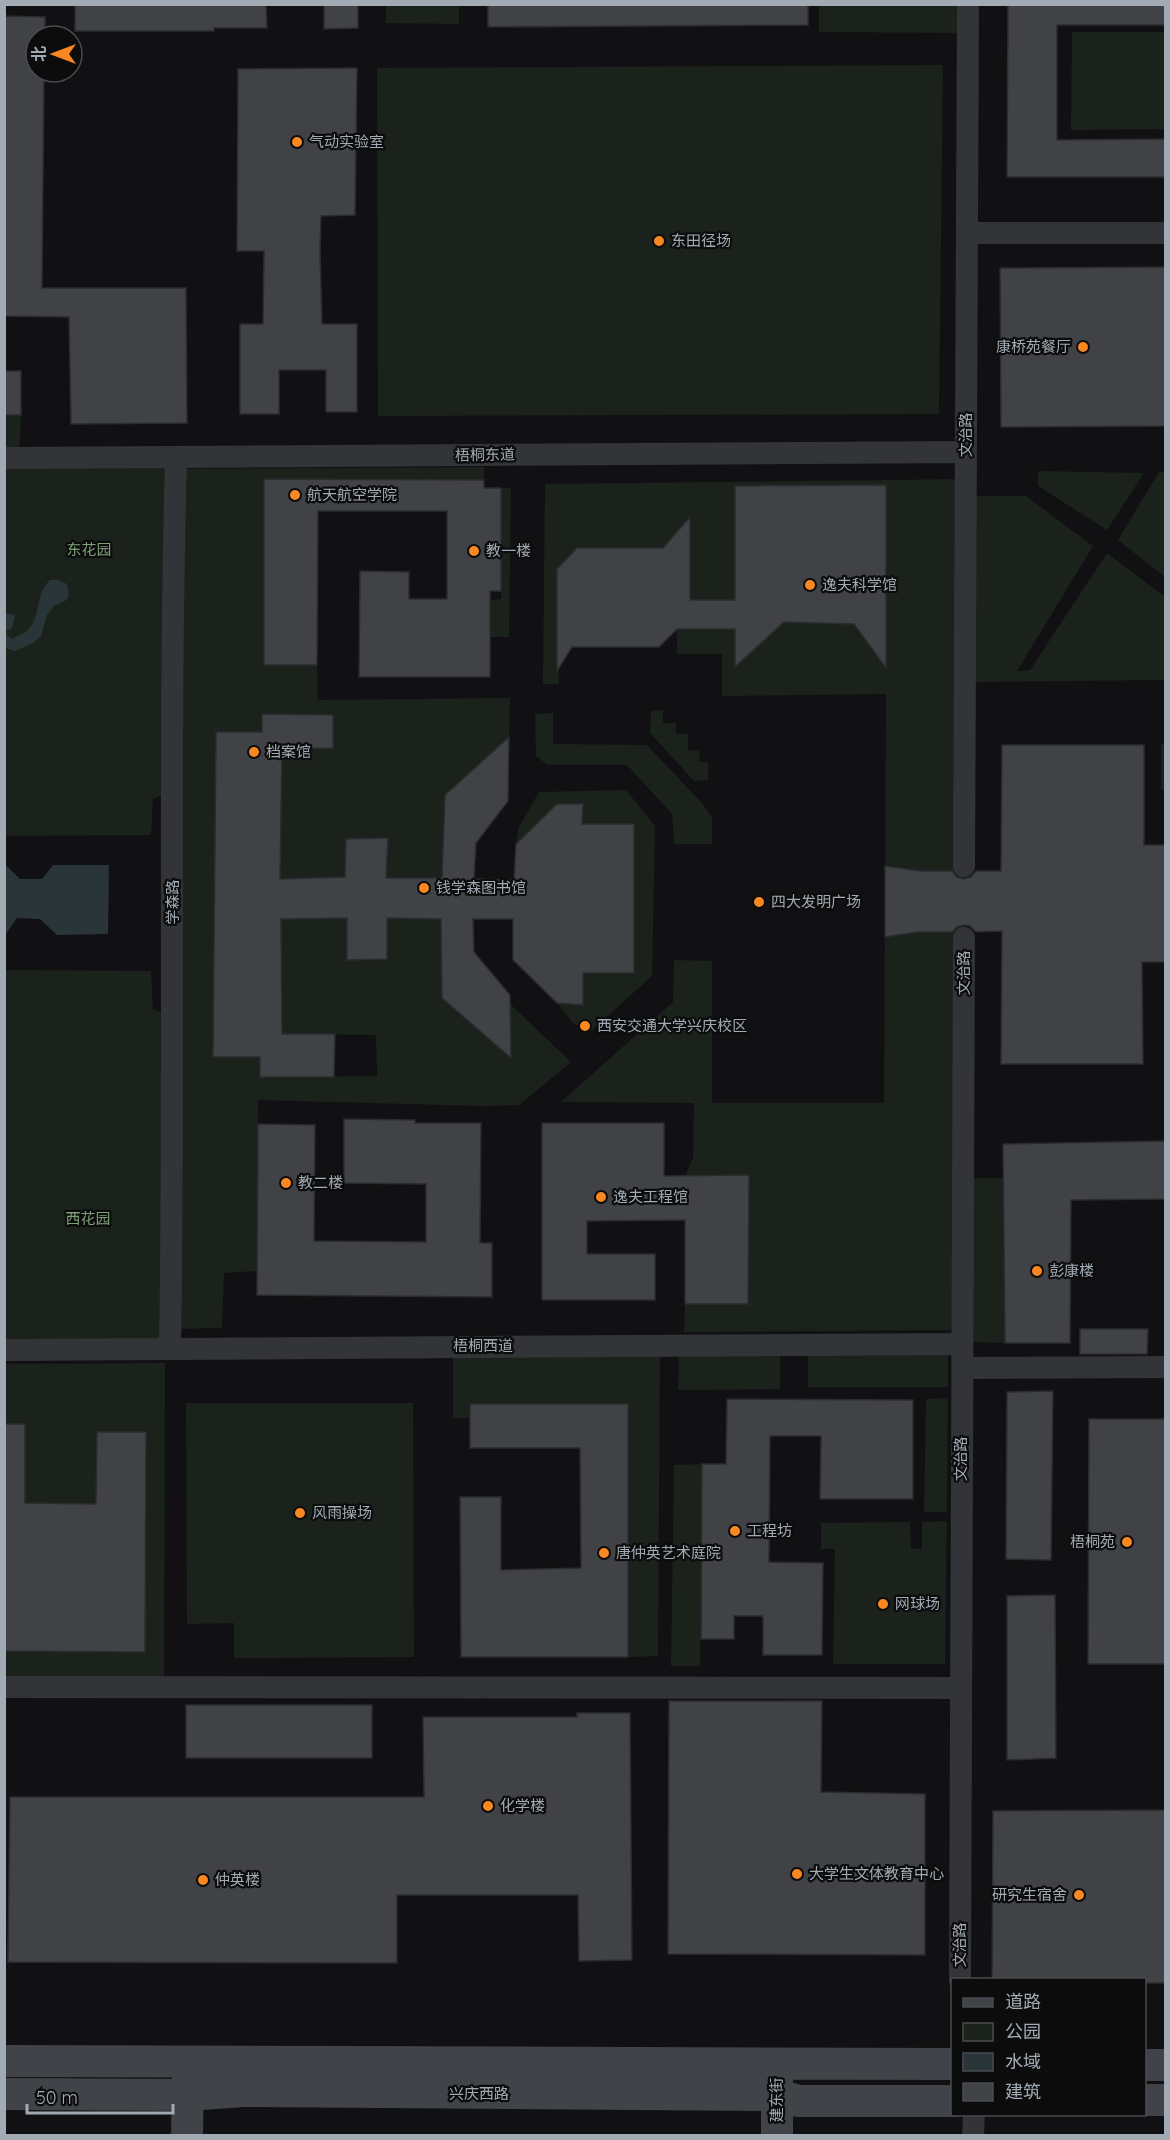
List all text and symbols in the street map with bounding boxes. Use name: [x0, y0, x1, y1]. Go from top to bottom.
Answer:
north arrow: [24, 24, 84, 84]
text: 北: [29, 46, 49, 62]
place label: 气动实验室: [309, 132, 384, 151]
marker: 气动实验室: [290, 135, 304, 149]
place label: 东田径场: [671, 231, 731, 250]
marker: 东田径场: [652, 234, 666, 248]
place label: 康桥苑餐厅: [996, 337, 1071, 356]
marker: 康桥苑餐厅: [1076, 340, 1090, 354]
street label: 文治路: [956, 412, 975, 458]
street label: 梧桐东道: [455, 444, 515, 465]
place label: 航天航空学院: [307, 485, 397, 504]
marker: 航天航空学院: [288, 488, 302, 502]
park label: 东花园: [66, 540, 112, 559]
place label: 教一楼: [486, 541, 531, 560]
marker: 教一楼: [467, 544, 481, 558]
place label: 逸夫科学馆: [822, 575, 897, 594]
marker: 逸夫科学馆: [803, 578, 817, 592]
place label: 档案馆: [266, 742, 311, 761]
marker: 档案馆: [247, 745, 261, 759]
place label: 钱学森图书馆: [436, 878, 526, 897]
street label: 学森路: [163, 879, 182, 925]
marker: 钱学森图书馆: [417, 881, 431, 895]
place label: 四大发明广场: [771, 892, 861, 911]
marker: 四大发明广场: [752, 895, 766, 909]
street label: 文治路: [954, 950, 973, 996]
place label: 西安交通大学兴庆校区: [597, 1016, 747, 1035]
marker: 西安交通大学兴庆校区: [578, 1019, 592, 1033]
place label: 教二楼: [298, 1173, 343, 1192]
marker: 教二楼: [279, 1176, 293, 1190]
place label: 逸夫工程馆: [613, 1187, 688, 1206]
marker: 逸夫工程馆: [594, 1190, 608, 1204]
park label: 西花园: [65, 1209, 111, 1228]
place label: 彭康楼: [1049, 1261, 1094, 1280]
marker: 彭康楼: [1030, 1264, 1044, 1278]
street label: 梧桐西道: [453, 1336, 513, 1355]
street label: 文治路: [951, 1436, 970, 1482]
place label: 风雨操场: [312, 1503, 372, 1522]
marker: 风雨操场: [293, 1506, 307, 1520]
place label: 工程坊: [747, 1521, 792, 1540]
marker: 工程坊: [728, 1524, 742, 1538]
place label: 梧桐苑: [1070, 1532, 1115, 1551]
marker: 梧桐苑: [1120, 1535, 1134, 1549]
place label: 唐仲英艺术庭院: [616, 1543, 721, 1562]
marker: 唐仲英艺术庭院: [597, 1546, 611, 1560]
place label: 网球场: [895, 1594, 940, 1613]
marker: 网球场: [876, 1597, 890, 1611]
place label: 化学楼: [500, 1796, 545, 1815]
marker: 化学楼: [481, 1799, 495, 1813]
place label: 大学生文体教育中心: [809, 1864, 944, 1883]
marker: 大学生文体教育中心: [790, 1867, 804, 1881]
place label: 仲英楼: [215, 1870, 260, 1889]
marker: 仲英楼: [196, 1873, 210, 1887]
place label: 研究生宿舍: [992, 1885, 1067, 1904]
marker: 研究生宿舍: [1072, 1888, 1086, 1902]
street label: 文治路: [950, 1922, 969, 1968]
legend: [951, 1978, 1146, 2116]
text: 道路: [1005, 1990, 1041, 2013]
text: 公园: [1005, 2020, 1041, 2043]
text: 水域: [1005, 2050, 1041, 2073]
scale bar: [27, 2077, 172, 2115]
street label: 建东街: [767, 2077, 786, 2123]
text: 建筑: [1005, 2080, 1041, 2103]
street label: 兴庆西路: [449, 2084, 509, 2103]
text: 50 m: [36, 2086, 78, 2109]

